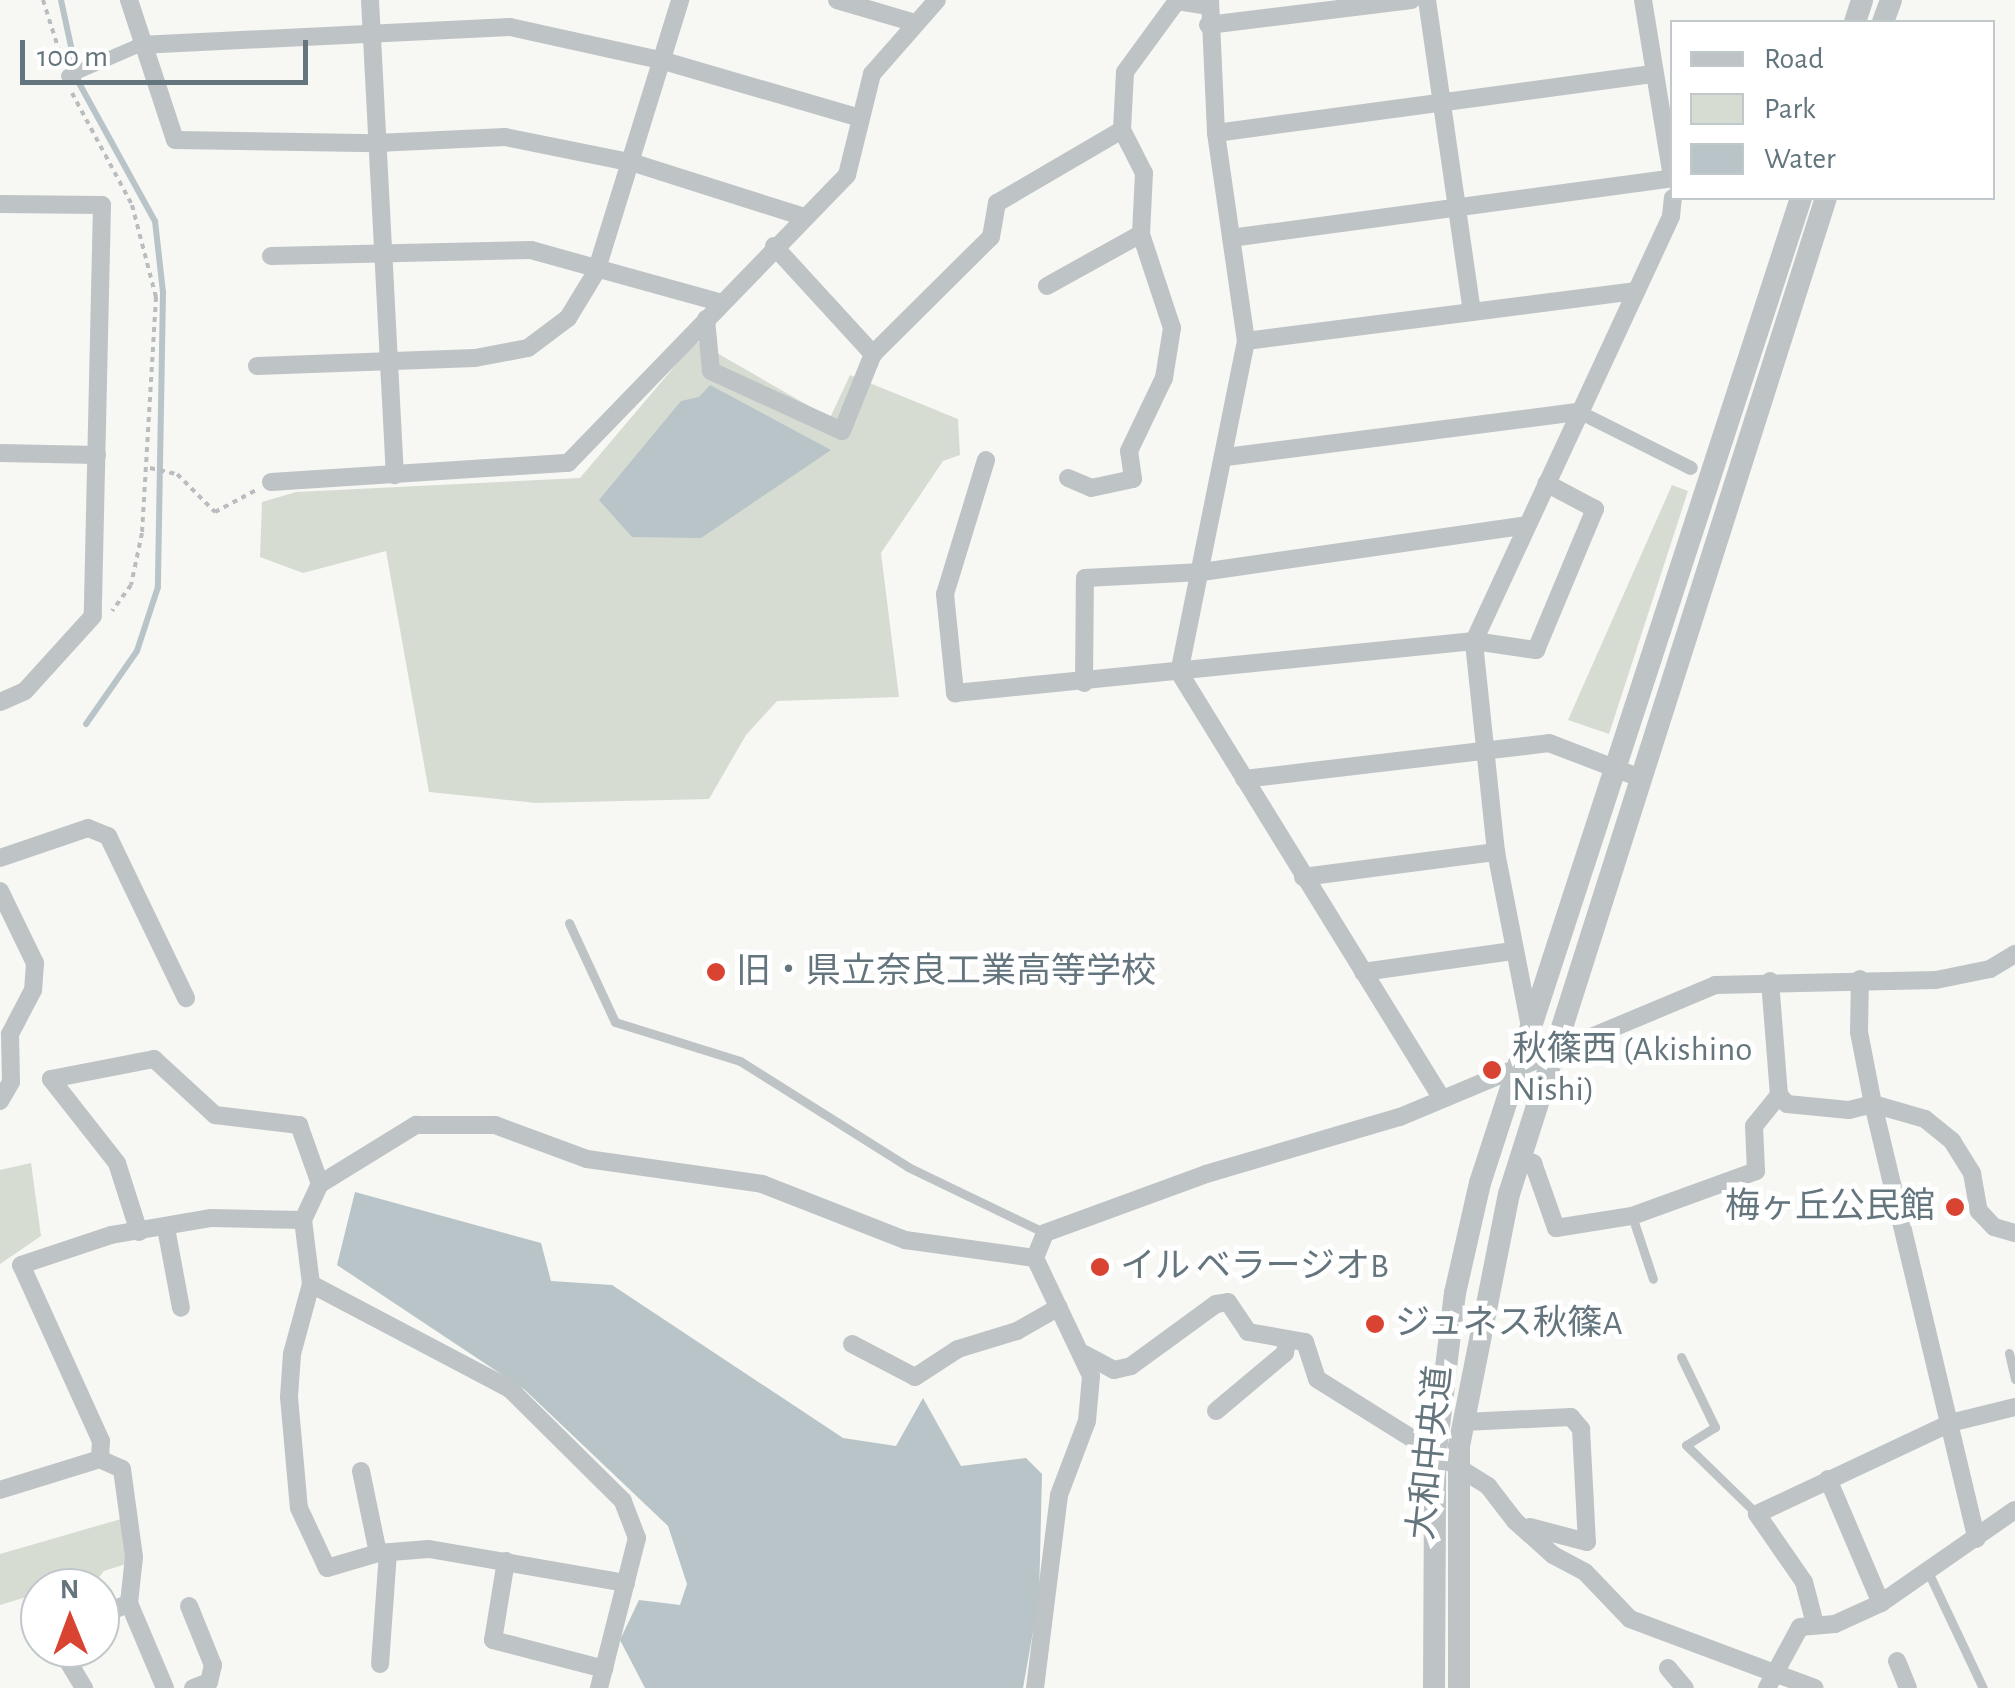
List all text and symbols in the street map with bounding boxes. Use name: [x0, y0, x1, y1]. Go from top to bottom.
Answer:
scale bar: [25, 20, 312, 82]
legend: [1670, 20, 1995, 200]
text: 100 m: [37, 42, 108, 72]
text: Road: [1764, 44, 1824, 74]
text: Park: [1764, 94, 1816, 124]
text: Water: [1764, 144, 1836, 174]
place label: 旧・県立奈良工業高等学校: [736, 951, 1156, 993]
marker: 旧・県立奈良工業高等学校: [705, 961, 727, 983]
place label: 秋篠西 (Akishino Nishi): [1512, 1029, 1752, 1111]
marker: 秋篠西 (Akishino Nishi): [1481, 1059, 1503, 1081]
place label: 梅ヶ丘公民館: [1725, 1186, 1935, 1228]
marker: 梅ヶ丘公民館: [1944, 1196, 1966, 1218]
place label: イル ベラージオB: [1120, 1246, 1390, 1288]
marker: イル ベラージオB: [1089, 1256, 1111, 1278]
place label: ジュネス秋篠A: [1395, 1303, 1625, 1345]
marker: ジュネス秋篠A: [1364, 1313, 1386, 1335]
street label: 大和中央道: [1401, 1364, 1461, 1542]
north arrow: [20, 1568, 120, 1668]
text: N: [60, 1576, 79, 1604]

